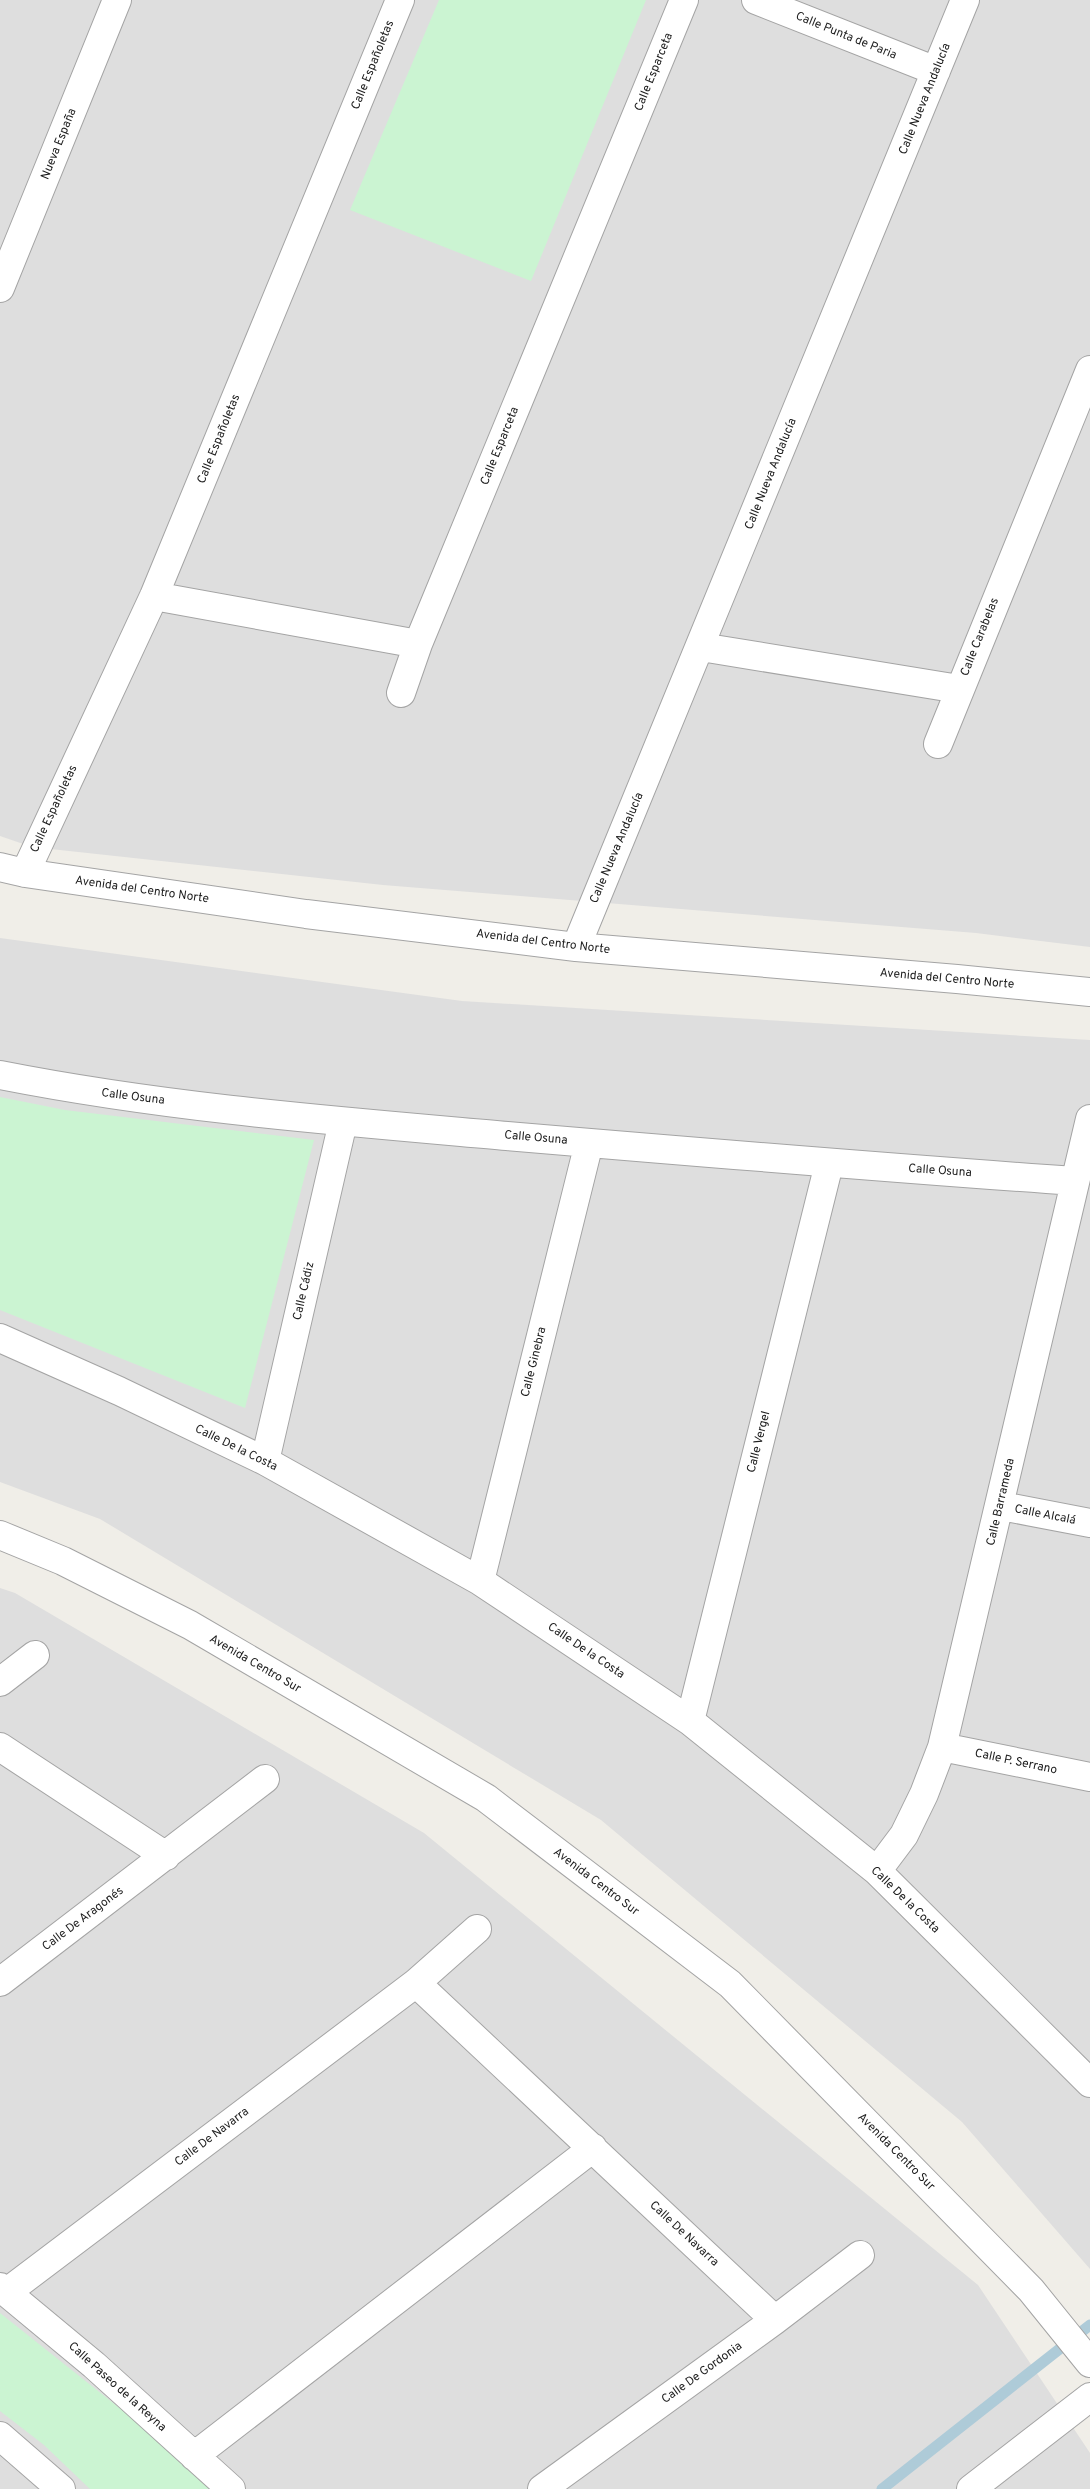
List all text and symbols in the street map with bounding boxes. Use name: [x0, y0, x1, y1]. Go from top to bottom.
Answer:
street label: Calle Punta de Paria: [793, 8, 899, 64]
street label: Calle Españoletas: [348, 18, 398, 112]
street label: Calle Esparceta: [631, 30, 677, 114]
street label: Calle Nueva Andalucía: [895, 41, 955, 157]
street label: Nueva España: [37, 106, 81, 182]
street label: Calle Españoletas: [194, 392, 244, 486]
street label: Calle Esparceta: [477, 404, 523, 488]
street label: Calle Nueva Andalucía: [741, 416, 801, 532]
street label: Calle Carabelas: [957, 595, 1003, 679]
street label: Calle Españoletas: [27, 763, 81, 855]
street label: Calle Nueva Andalucía: [586, 790, 648, 906]
street label: Avenida del Centro Norte: [74, 873, 210, 907]
street label: Avenida del Centro Norte: [475, 926, 611, 958]
street label: Avenida del Centro Norte: [879, 965, 1015, 993]
street label: Calle Osuna: [100, 1085, 166, 1109]
street label: Calle Osuna: [504, 1127, 568, 1149]
street label: Calle Osuna: [908, 1161, 972, 1181]
street label: Calle Cádiz: [290, 1260, 318, 1322]
street label: Calle Ginebra: [518, 1325, 550, 1399]
street label: Calle Vergel: [744, 1409, 774, 1475]
street label: Calle De la Costa: [192, 1421, 280, 1475]
street label: Calle Barrameda: [983, 1457, 1019, 1547]
street label: Calle Alcalá: [1013, 1501, 1077, 1529]
street label: Calle De la Costa: [544, 1619, 628, 1683]
street label: Avenida Centro Sur: [206, 1631, 304, 1697]
street label: Calle P. Serrano: [973, 1745, 1059, 1779]
street label: Avenida Centro Sur: [550, 1844, 642, 1920]
street label: Calle De la Costa: [867, 1863, 943, 1937]
street label: Calle De Aragonés: [39, 1883, 127, 1955]
street label: Calle De Navarra: [172, 2104, 252, 2170]
street label: Avenida Centro Sur: [854, 2110, 938, 2194]
street label: Calle De Navarra: [646, 2198, 722, 2270]
street label: Calle De Gordonia: [659, 2338, 745, 2408]
street label: Calle Paseo de la Reyna: [65, 2339, 169, 2435]

